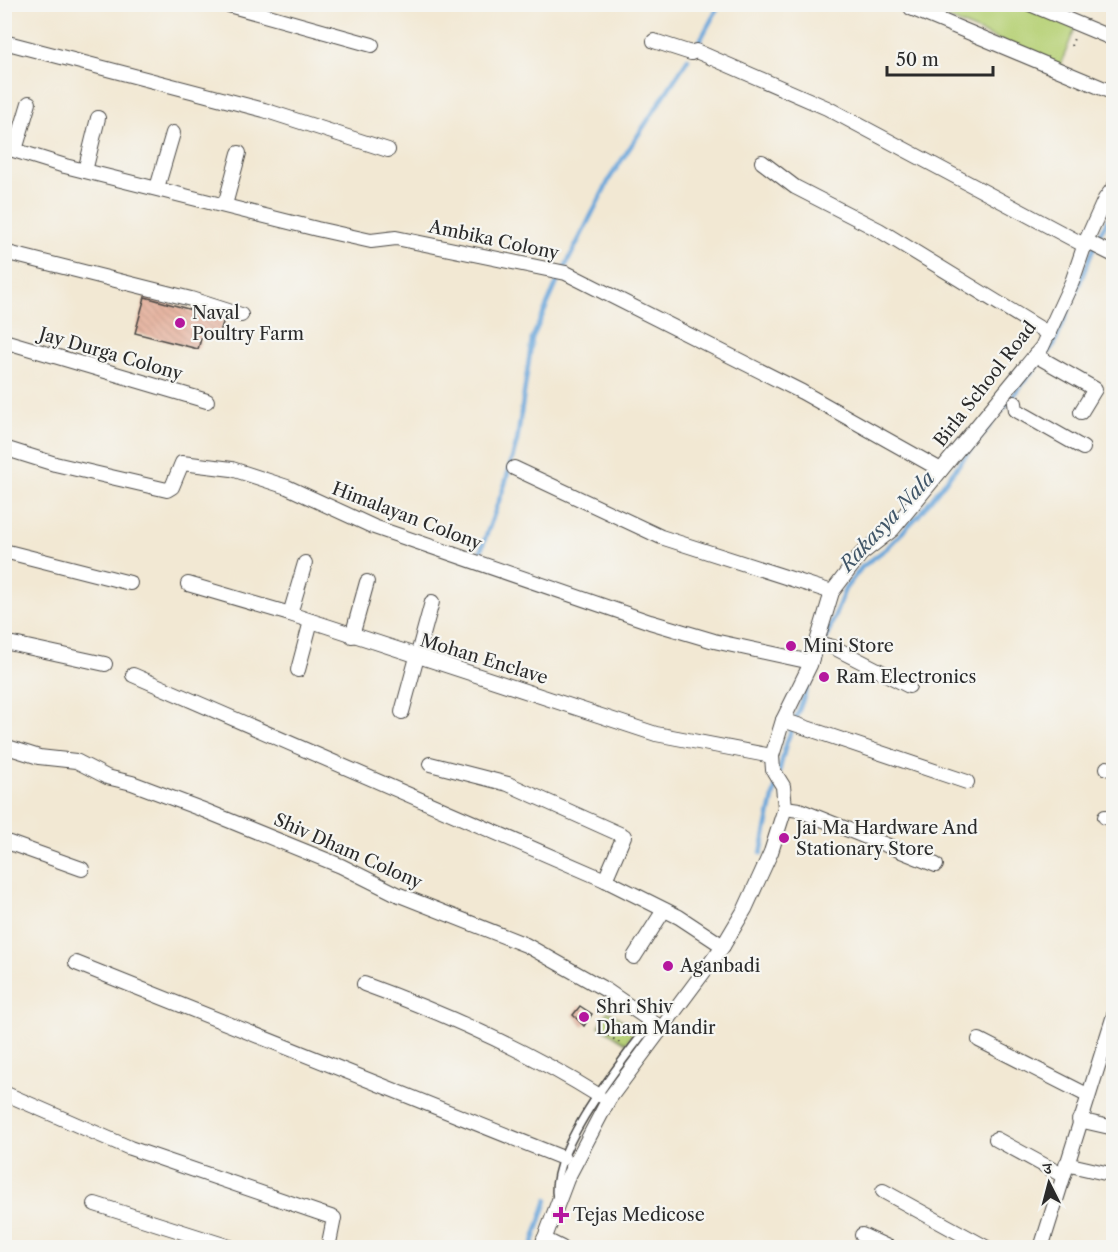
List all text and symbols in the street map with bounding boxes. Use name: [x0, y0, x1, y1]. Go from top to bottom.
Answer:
scale bar: [887, 39, 994, 77]
text: 50 m: [896, 49, 939, 71]
street label: Ambika Colony: [426, 215, 562, 265]
place label: Naval Poultry Farm: [192, 302, 304, 345]
marker: Naval Poultry Farm: [173, 316, 187, 330]
street label: Birla School Road: [929, 317, 1041, 451]
street label: Jay Durga Colony: [34, 322, 186, 385]
water label: Rakasya Nala: [833, 466, 940, 577]
street label: Himalayan Colony: [329, 477, 486, 555]
street label: Mohan Enclave: [417, 629, 551, 689]
place label: Mini Store: [803, 635, 894, 657]
marker: Mini Store: [784, 639, 798, 653]
place label: Ram Electronics: [836, 666, 976, 688]
marker: Ram Electronics: [817, 670, 831, 684]
street label: Shiv Dham Colony: [270, 808, 427, 894]
place label: Jai Ma Hardware And Stationary Store: [793, 817, 978, 860]
marker: Jai Ma Hardware And Stationary Store: [777, 831, 791, 845]
place label: Aganbadi: [679, 955, 761, 977]
marker: Aganbadi: [661, 959, 675, 973]
place label: Shri Shiv Dham Mandir: [596, 996, 716, 1039]
marker: Shri Shiv Dham Mandir: [577, 1010, 591, 1024]
north arrow: [1019, 1153, 1079, 1213]
text: उ: [1041, 1158, 1054, 1179]
place label: Tejas Medicose: [573, 1204, 705, 1226]
marker: Tejas Medicose: [554, 1208, 568, 1222]

